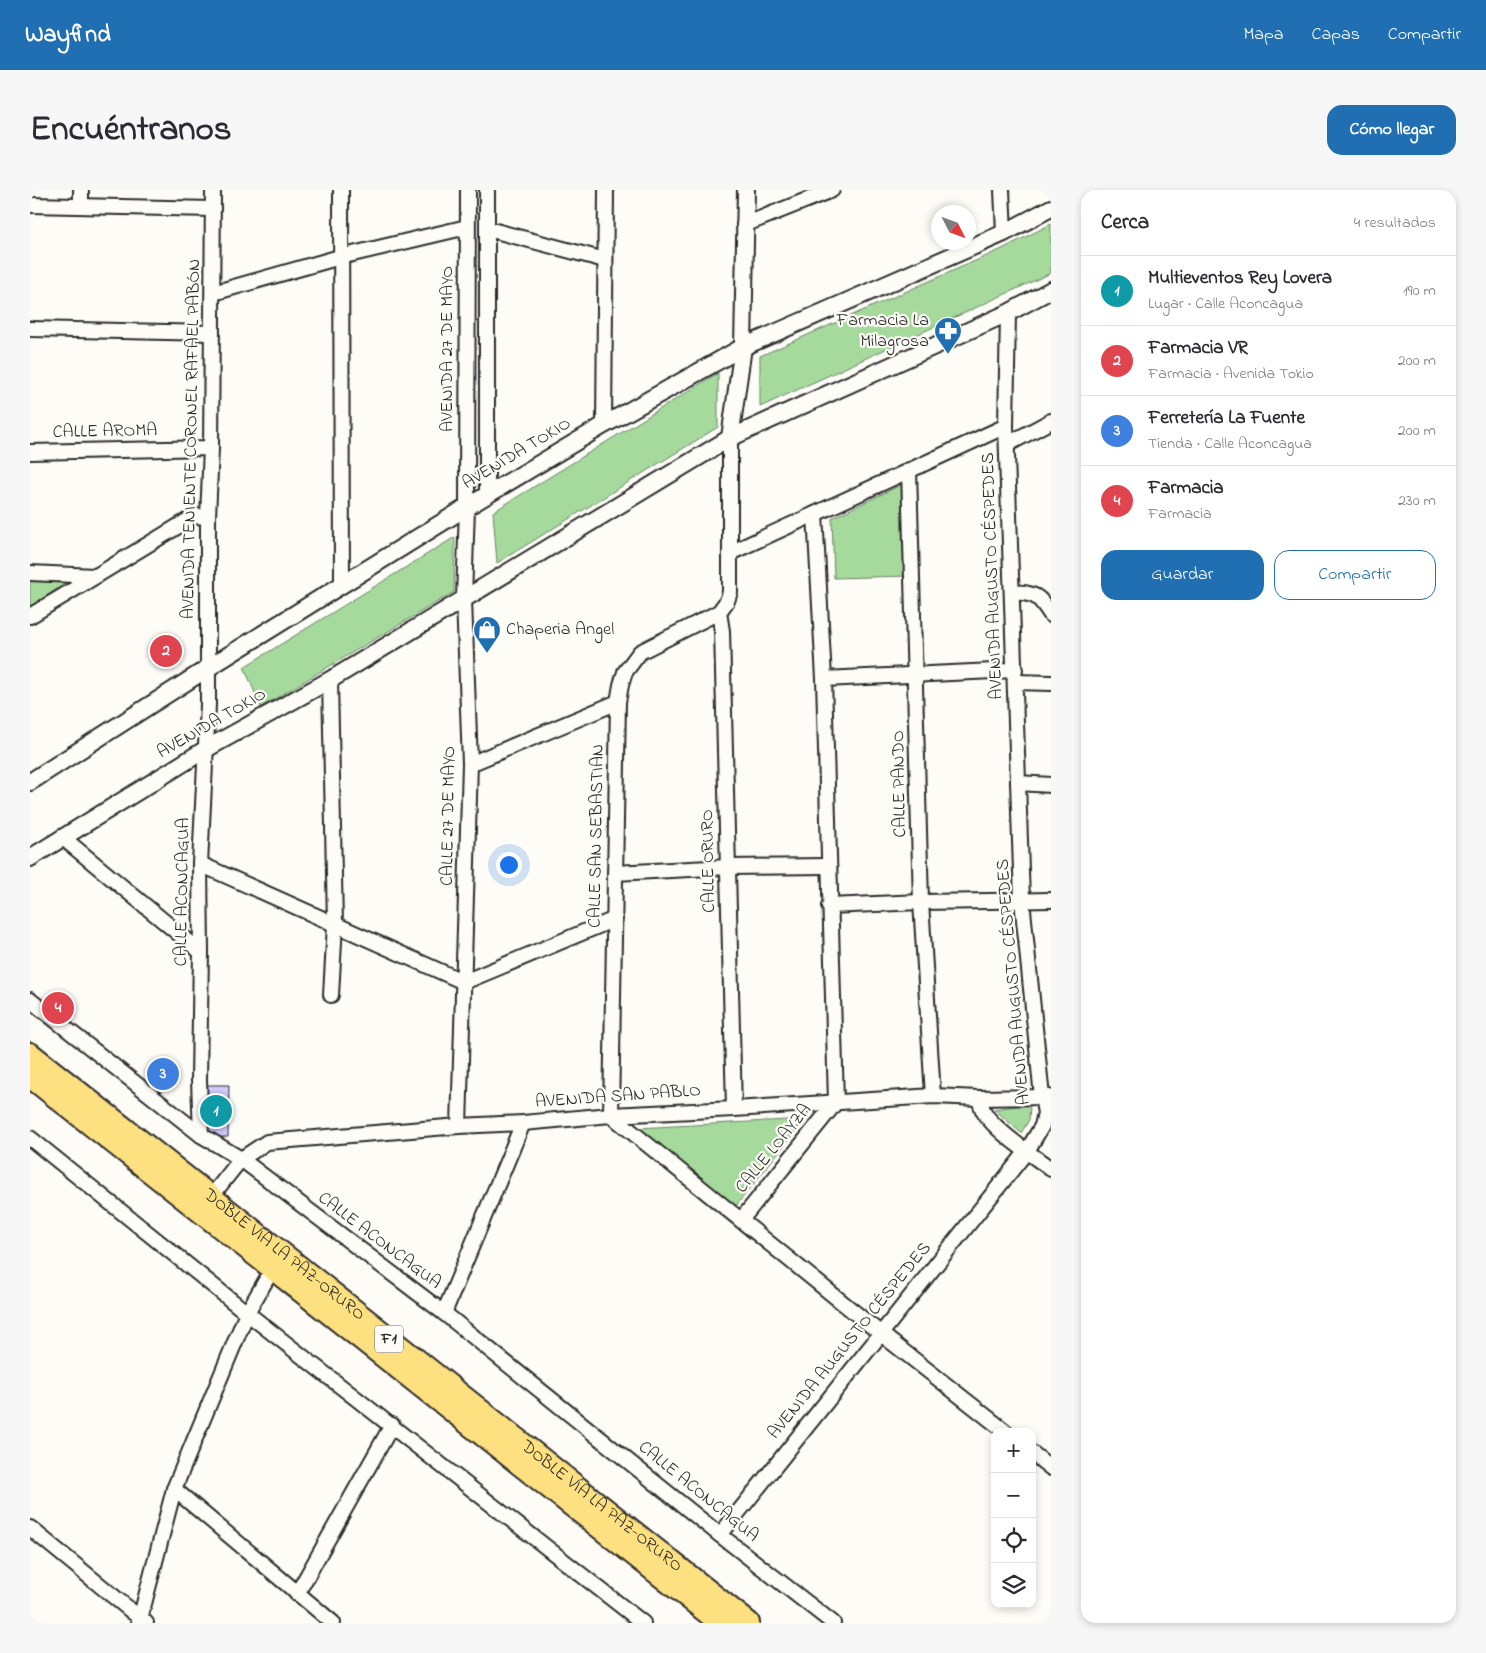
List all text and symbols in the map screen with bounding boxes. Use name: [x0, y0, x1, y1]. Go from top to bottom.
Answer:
text: Wayfind: [25, 18, 111, 53]
text: Mapa: [1243, 22, 1284, 48]
text: Capas: [1312, 22, 1360, 48]
text: Compartir: [1388, 22, 1461, 48]
text: Encuéntranos: [30, 105, 232, 156]
button: Cómo llegar: [1327, 105, 1456, 155]
north arrow: [931, 205, 976, 250]
text: Cerca: [1101, 208, 1149, 238]
text: 4 resultados: [1354, 211, 1436, 235]
street label: AVENIDA TENIENTE CORONEL RAFAEL PABÓN: [176, 258, 208, 620]
text: Multieventos Rey Lovera: [1148, 265, 1332, 292]
street label: AVENIDA 27 DE MAYO: [435, 266, 461, 432]
text: 1: [1114, 279, 1120, 303]
text: 190 m: [1403, 279, 1436, 303]
text: Lugar · Calle Aconcagua: [1148, 292, 1303, 316]
place label: Farmacia La Milagrosa: [836, 308, 929, 356]
pharmacy icon: Farmacia La Milagrosa: [933, 316, 963, 355]
text: Farmacia VR: [1148, 335, 1248, 362]
text: 2: [1113, 349, 1121, 373]
text: 200 m: [1398, 349, 1436, 373]
text: Farmacia · Avenida Tokio: [1148, 362, 1314, 386]
text: Ferretería La Fuente: [1148, 405, 1305, 432]
street label: AVENIDA TOKIO: [458, 411, 576, 497]
street label: CALLE AROMA: [52, 418, 158, 446]
text: 3: [1114, 419, 1120, 443]
text: 200 m: [1398, 419, 1436, 443]
text: Tienda · Calle Aconcagua: [1148, 432, 1312, 456]
street label: AVENIDA AUGUSTO CÉSPEDES: [976, 452, 1010, 700]
text: Farmacia: [1148, 475, 1224, 502]
text: 4: [1114, 489, 1120, 513]
text: 230 m: [1398, 489, 1436, 513]
text: Farmacia: [1148, 502, 1212, 526]
button: Guardar: [1101, 550, 1264, 600]
button: Compartir: [1274, 550, 1436, 600]
shop icon: Chaperia Angel: [472, 615, 502, 654]
place label: Chaperia Angel: [506, 617, 614, 644]
pin: 2: [150, 632, 182, 670]
street label: AVENIDA TOKIO: [152, 682, 272, 766]
street label: CALLE PANDO: [886, 730, 914, 838]
street label: CALLE SAN SEBASTIAN: [582, 744, 612, 928]
street label: CALLE 27 DE MAYO: [435, 746, 463, 886]
street label: CALLE ORURO: [695, 809, 723, 913]
street label: CALLE ACONCAGUA: [169, 817, 197, 967]
your location: [496, 852, 522, 878]
street label: AVENIDA AUGUSTO CÉSPEDES: [990, 858, 1038, 1106]
pin: 4: [42, 989, 74, 1027]
pin: 3: [147, 1055, 179, 1093]
street label: AVENIDA SAN PABLO: [534, 1078, 702, 1116]
pin: 1: [200, 1092, 232, 1130]
street label: CALLE LOAYZA: [730, 1099, 818, 1199]
street label: DOBLE VÍA LA PAZ-ORURO: [197, 1182, 370, 1328]
street label: CALLE ACONCAGUA: [312, 1186, 446, 1296]
street label: AVENIDA AUGUSTO CÉSPEDES: [762, 1237, 938, 1445]
road number: F1: [375, 1326, 403, 1352]
map controls: [991, 1428, 1036, 1608]
button: +: [991, 1428, 1036, 1473]
street label: DOBLE VÍA LA PAZ-ORURO: [514, 1434, 688, 1579]
street label: CALLE ACONCAGUA: [632, 1435, 764, 1549]
button: −: [991, 1473, 1036, 1518]
button: locate: [991, 1518, 1036, 1563]
button: layers: [991, 1563, 1036, 1608]

